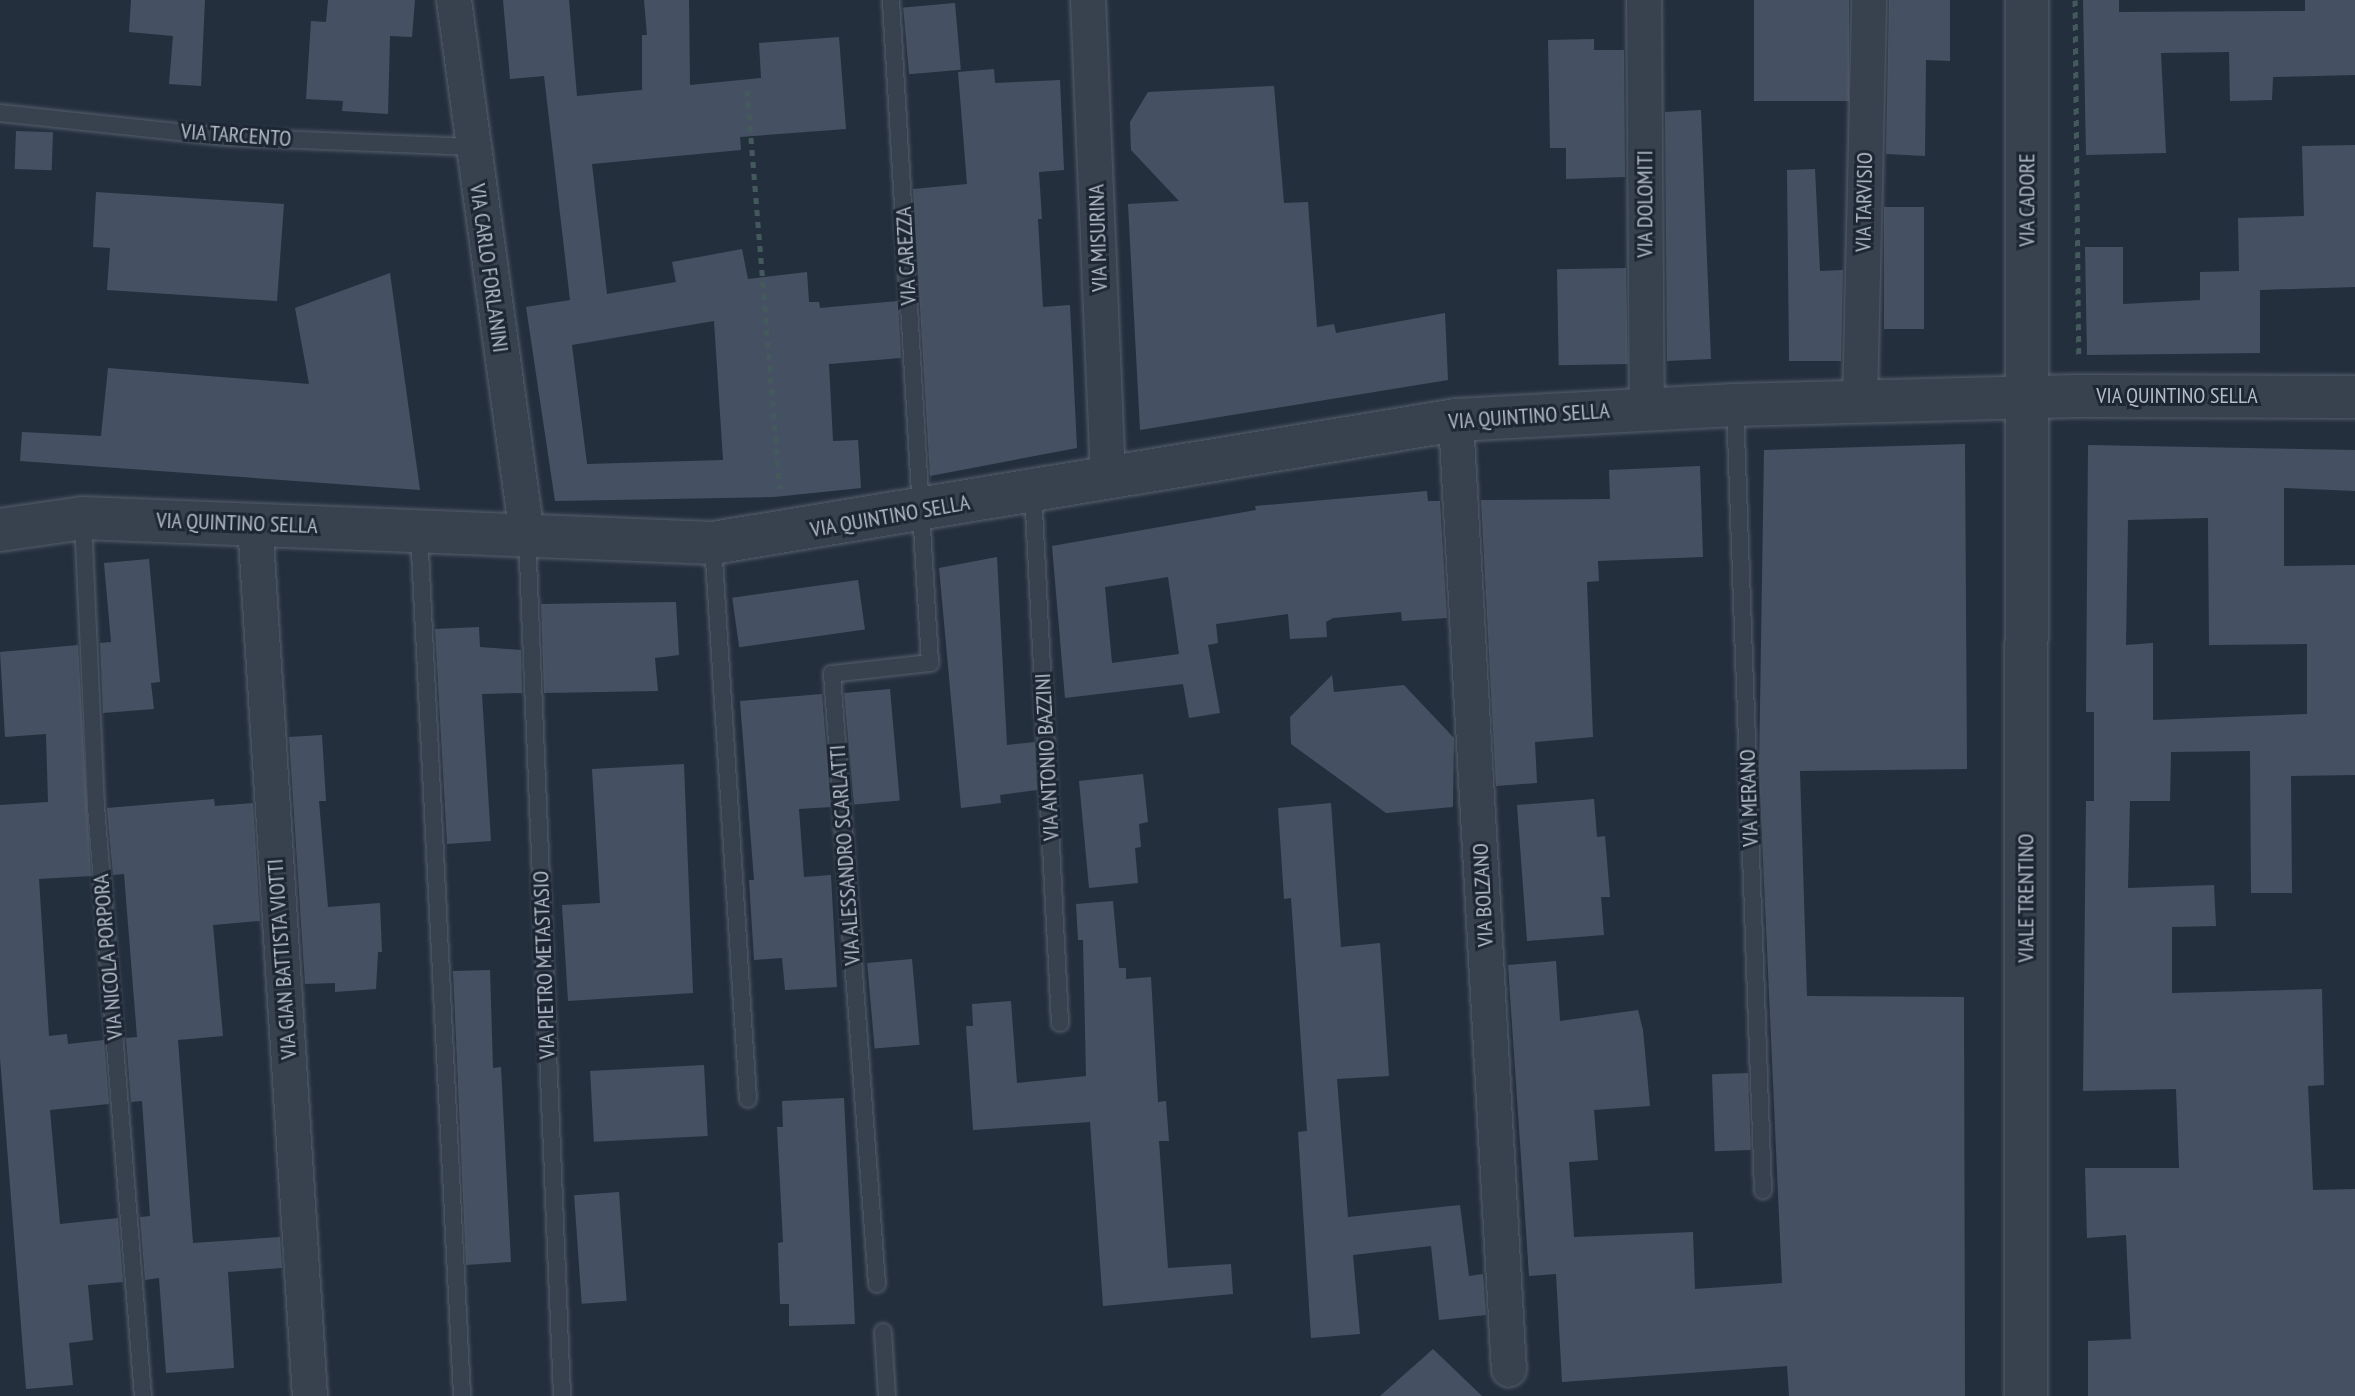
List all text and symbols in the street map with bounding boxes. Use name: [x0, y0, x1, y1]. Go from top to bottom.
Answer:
street label: VIA TARCENTO: [179, 118, 293, 152]
street label: VIA DOLOMITI: [1632, 150, 1658, 258]
street label: VIA TARVISIO: [1850, 151, 1878, 253]
street label: VIA CADORE: [2014, 153, 2040, 247]
street label: VIA CARLO FORLANINI: [464, 182, 514, 354]
street label: VIA MISURINA: [1083, 183, 1113, 293]
street label: VIA CAREZZA: [890, 206, 922, 306]
street label: VIA QUINTINO SELLA: [2096, 383, 2258, 409]
street label: VIA QUINTINO SELLA: [1447, 397, 1611, 435]
street label: VIA QUINTINO SELLA: [808, 489, 972, 543]
street label: VIA QUINTINO SELLA: [156, 507, 318, 539]
street label: VIA ANTONIO BAZZINI: [1029, 672, 1065, 842]
street label: VIA ALESSANDRO SCARLATTI: [824, 743, 866, 967]
street label: VIA MERANO: [1734, 748, 1764, 848]
street label: VIALE TRENTINO: [2013, 833, 2039, 963]
street label: VIA BOLZANO: [1467, 842, 1499, 948]
street label: VIA GIAN BATTISTA VIOTTI: [262, 857, 302, 1061]
street label: VIA PIETRO METASTASIO: [528, 870, 560, 1060]
street label: VIA NICOLA PORPORA: [88, 872, 128, 1042]

